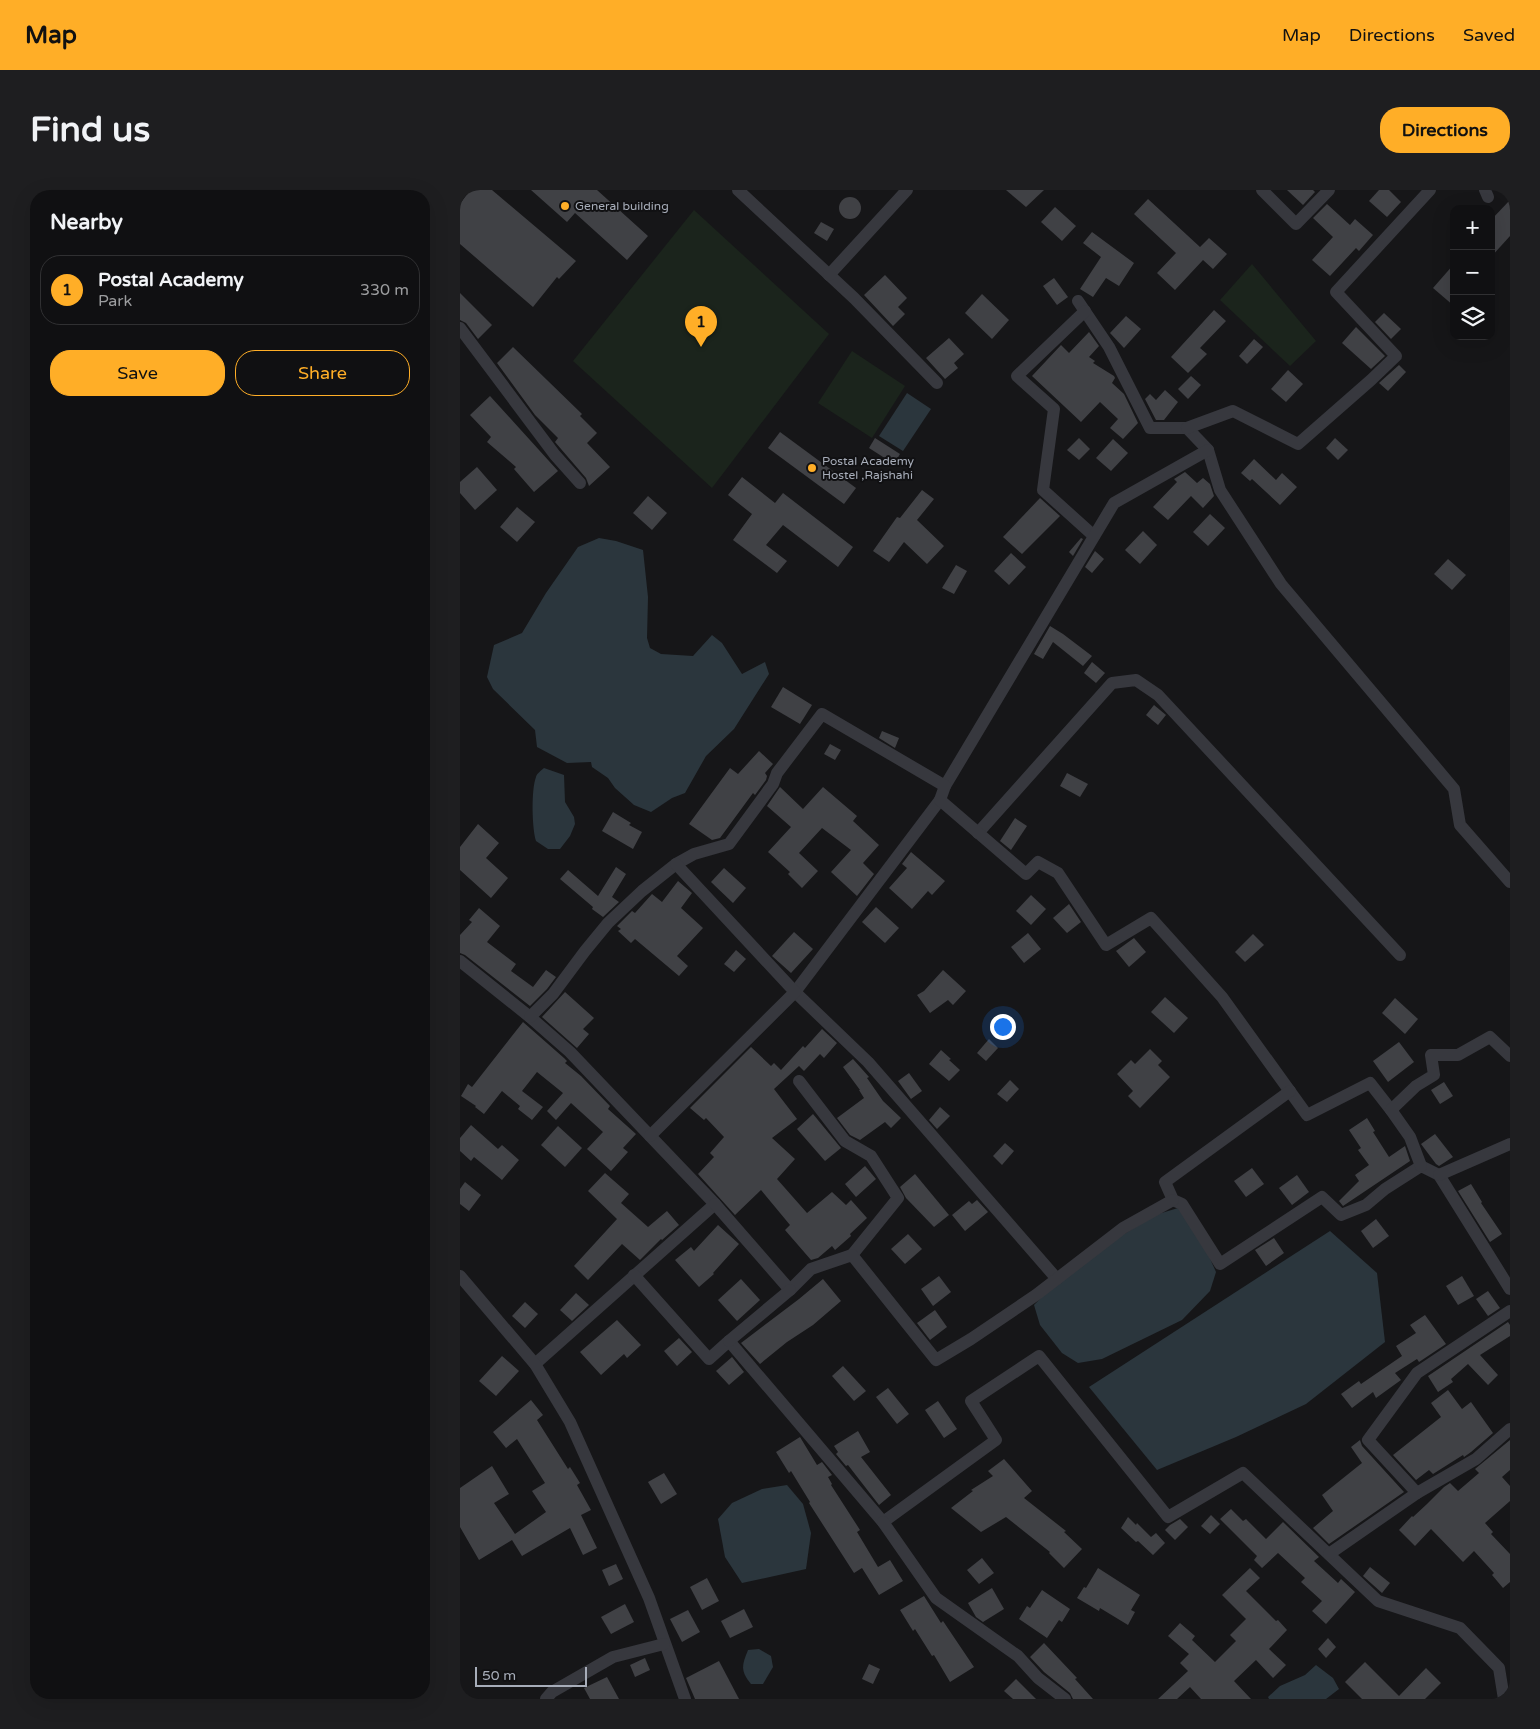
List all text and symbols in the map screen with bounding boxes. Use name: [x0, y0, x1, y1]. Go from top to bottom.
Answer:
text: Map: [25, 21, 77, 50]
text: Map: [1282, 24, 1321, 46]
text: Directions: [1349, 24, 1435, 46]
text: Saved: [1463, 24, 1515, 46]
button: Directions: [1380, 107, 1510, 153]
text: Find us: [30, 109, 150, 151]
place label: General building: [575, 199, 669, 213]
marker: General building: [559, 200, 571, 212]
map controls: [1450, 205, 1495, 340]
button: +: [1450, 205, 1495, 250]
text: Nearby: [50, 210, 123, 235]
button: −: [1450, 250, 1495, 295]
text: Postal Academy: [98, 269, 244, 291]
text: 1: [62, 280, 72, 300]
text: 330 m: [360, 280, 409, 300]
text: Park: [98, 291, 132, 311]
button: layers: [1450, 295, 1495, 340]
pin: 1: [685, 306, 717, 347]
button: Save: [50, 350, 225, 396]
button: Share: [235, 350, 410, 396]
place label: Postal Academy Hostel ,Rajshahi: [822, 454, 915, 482]
marker: Postal Academy Hostel ,Rajshahi: [806, 462, 818, 474]
your location: [990, 1014, 1016, 1040]
scale bar: [475, 1664, 588, 1687]
text: 50 m: [482, 1667, 516, 1684]

